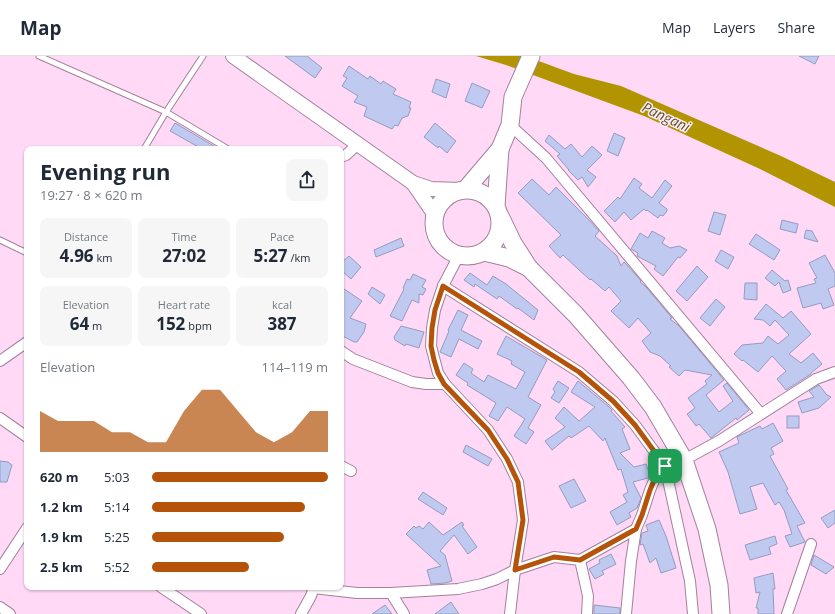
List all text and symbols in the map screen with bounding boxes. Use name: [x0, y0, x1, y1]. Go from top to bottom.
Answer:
text: Map: [20, 15, 61, 41]
text: Map: [662, 18, 691, 37]
text: Layers: [713, 18, 755, 37]
text: Share: [777, 18, 815, 37]
water label: Pangani: [639, 97, 694, 136]
text: Evening run: [40, 156, 171, 186]
button: share: [286, 159, 328, 201]
text: 19:27 · 8 × 620 m: [40, 186, 143, 204]
text: Distance: [64, 229, 108, 244]
text: Time: [171, 229, 197, 244]
text: Pace: [270, 229, 294, 244]
text: 4.96: [60, 244, 94, 267]
text: 27:02: [162, 244, 206, 267]
text: 5:27: [254, 244, 288, 267]
text: km: [94, 250, 112, 265]
text: /km: [288, 250, 310, 265]
text: Elevation: [63, 297, 109, 312]
text: Heart rate: [158, 297, 210, 312]
text: kcal: [272, 297, 292, 312]
text: 64: [70, 312, 89, 335]
text: 152: [156, 312, 185, 335]
text: 387: [267, 312, 297, 335]
text: m: [89, 318, 102, 333]
text: bpm: [185, 318, 212, 333]
text: Elevation: [40, 358, 95, 376]
text: 114–119 m: [261, 358, 328, 376]
pin: [648, 449, 682, 483]
icon: arrive: [654, 455, 676, 477]
text: 620 m: [40, 468, 78, 486]
text: 5:03: [104, 468, 130, 486]
text: 1.2 km: [40, 498, 83, 516]
text: 5:14: [104, 498, 130, 516]
text: 1.9 km: [40, 528, 83, 546]
text: 5:25: [104, 528, 130, 546]
text: 2.5 km: [40, 558, 83, 576]
text: 5:52: [104, 558, 130, 576]

